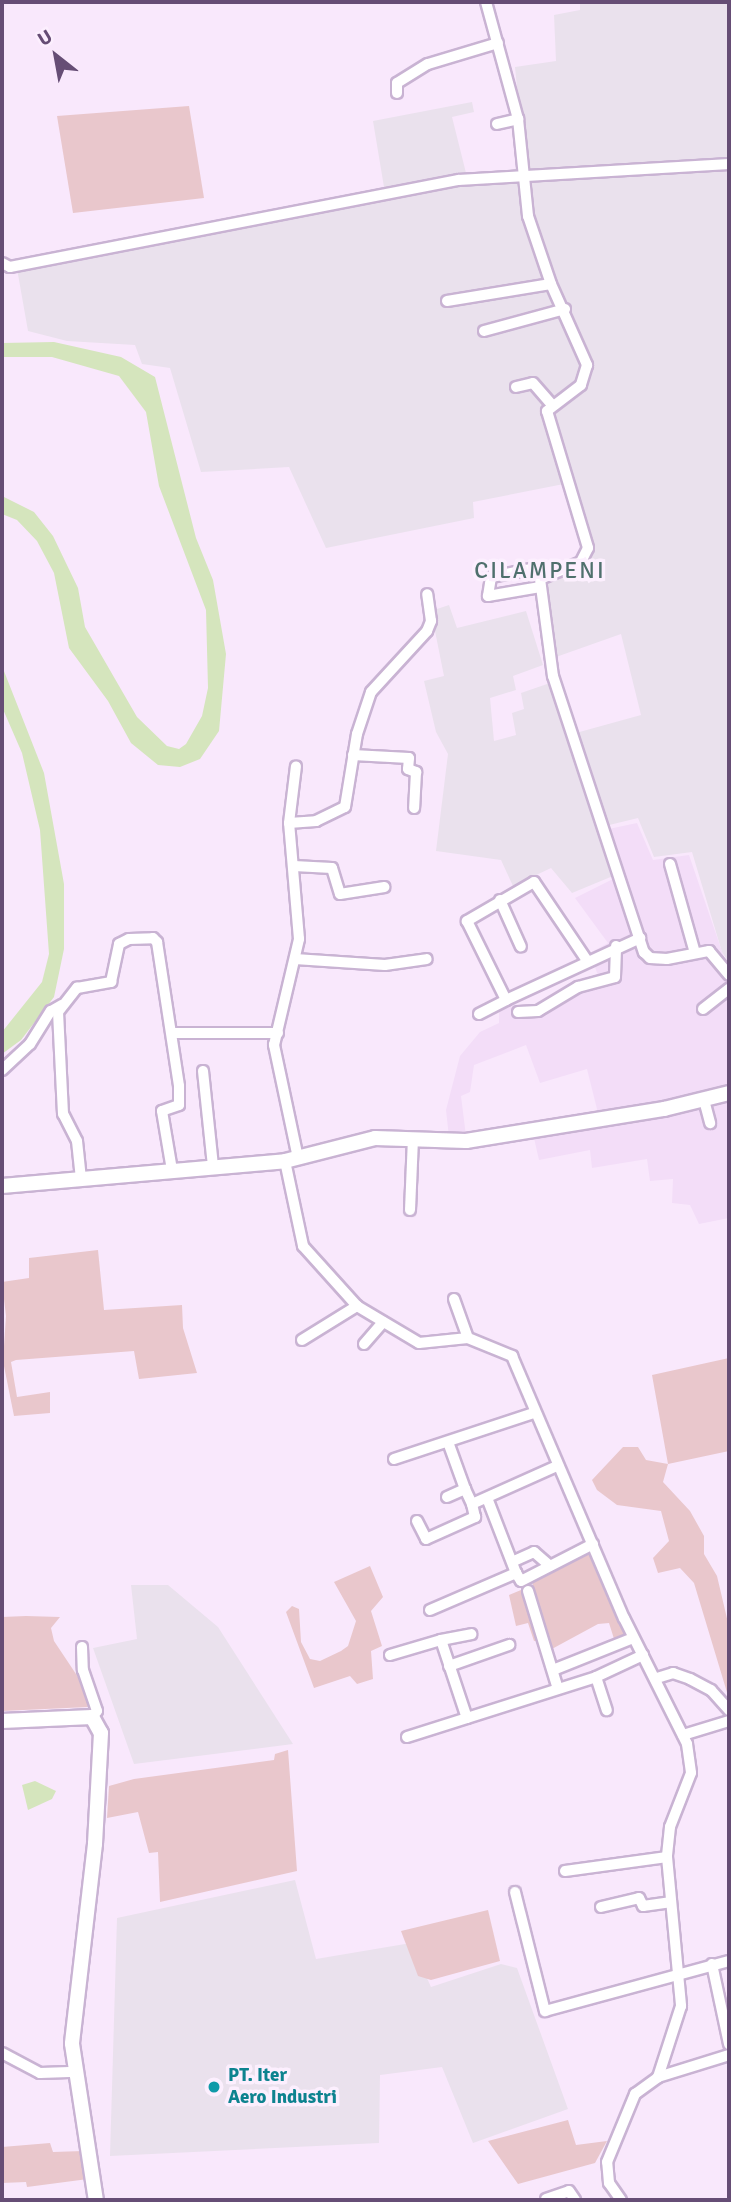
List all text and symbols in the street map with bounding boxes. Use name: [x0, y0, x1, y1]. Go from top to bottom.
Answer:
north arrow: [21, 21, 91, 91]
text: U: [34, 24, 57, 52]
district label: CILAMPENI: [475, 557, 605, 585]
place label: PT. Iter Aero Industri: [228, 2065, 337, 2109]
marker: PT. Iter Aero Industri: [206, 2079, 222, 2095]

